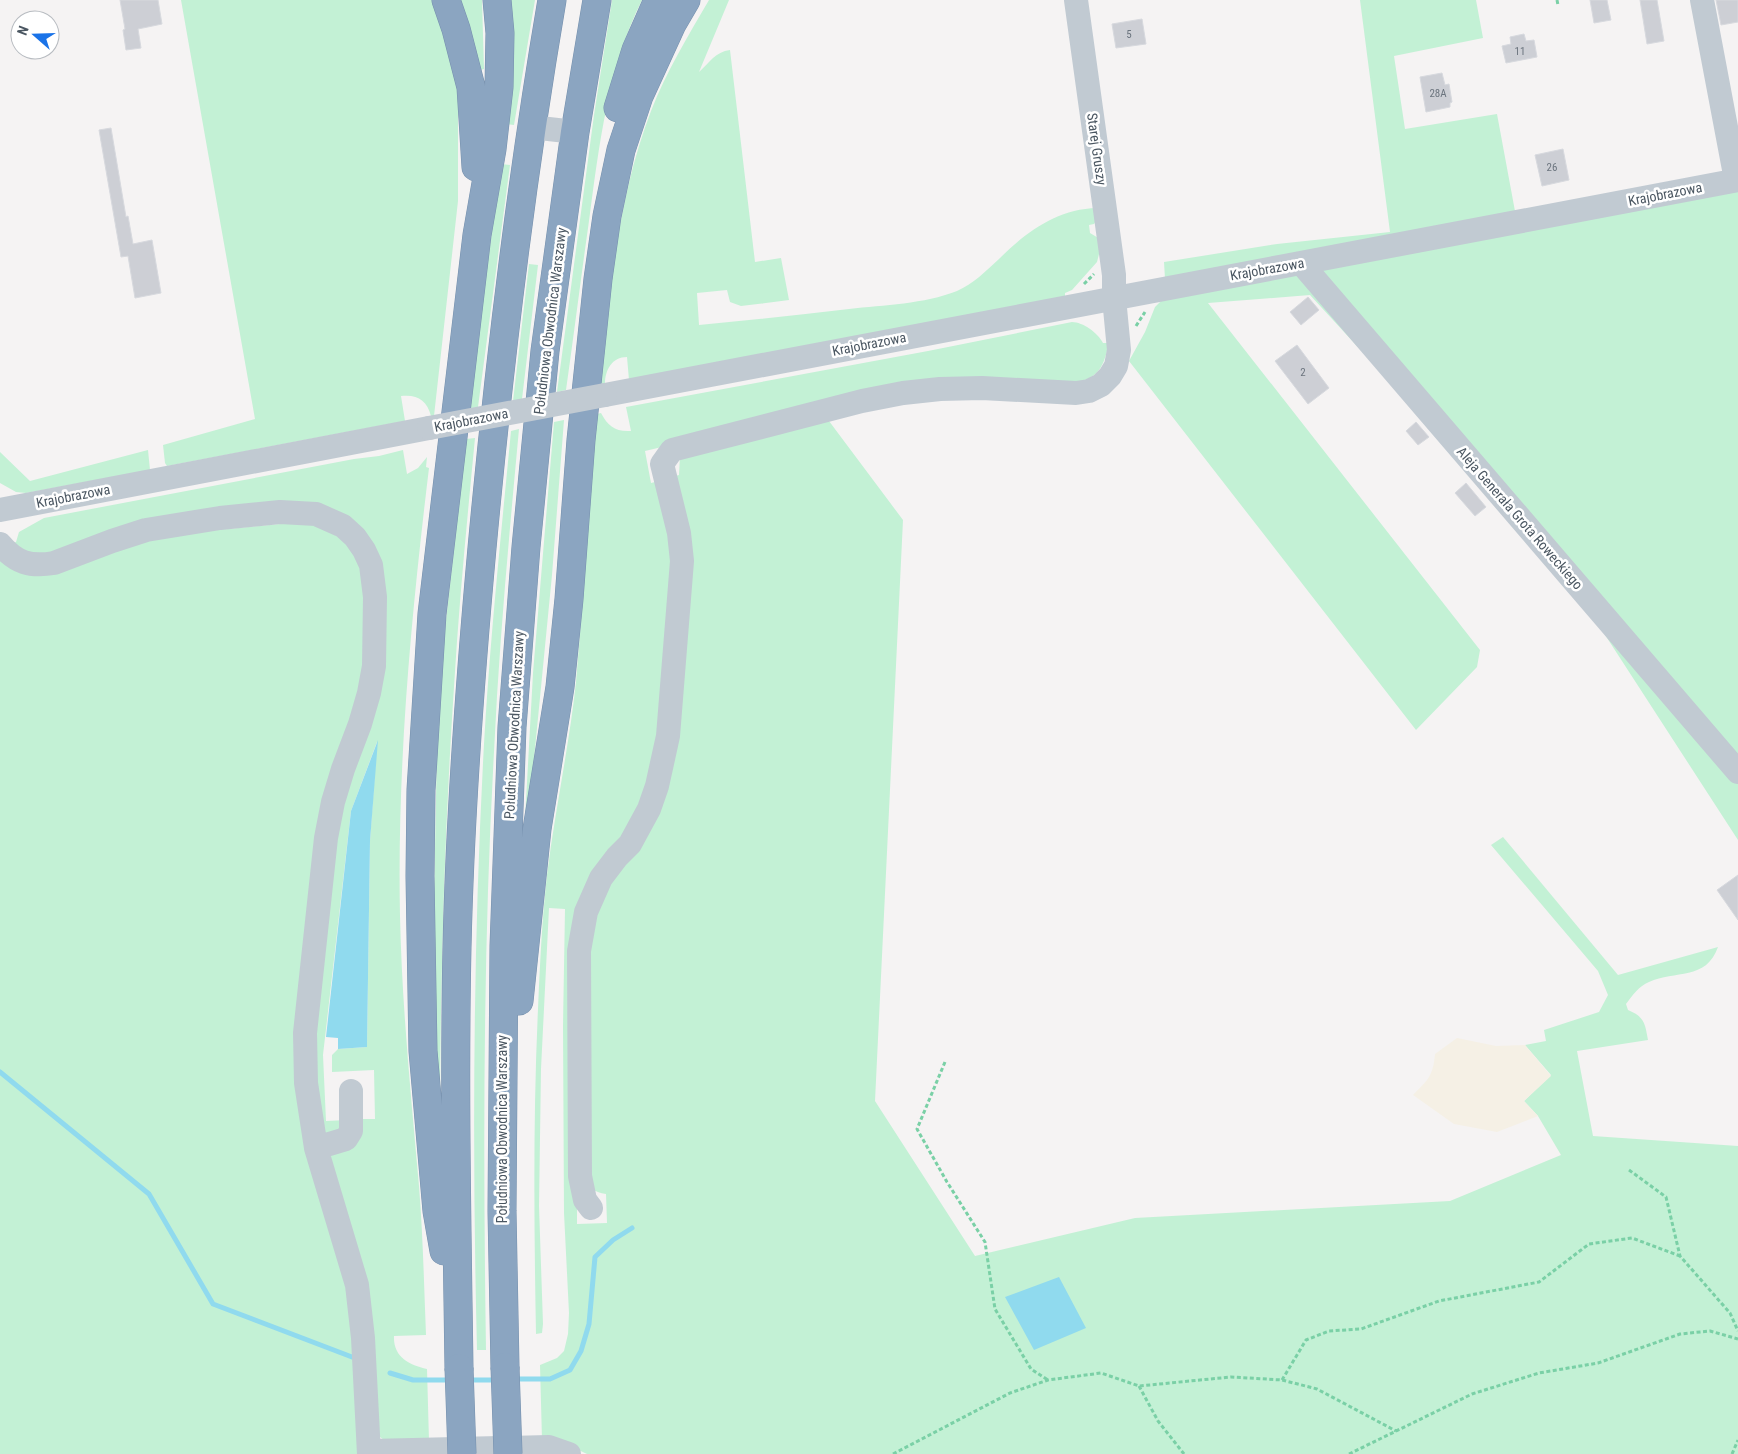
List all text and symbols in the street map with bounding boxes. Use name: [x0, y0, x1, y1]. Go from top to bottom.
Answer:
north arrow: [10, 10, 60, 60]
text: N: [14, 24, 32, 37]
house number: 5: [1126, 28, 1132, 41]
house number: 11: [1515, 45, 1525, 58]
house number: 28A: [1429, 87, 1447, 100]
street label: Starej Gruszy: [1084, 112, 1110, 186]
house number: 26: [1547, 161, 1557, 174]
street label: Krajobrazowa: [1627, 179, 1703, 209]
street label: Południowa Obwodnica Warszawy: [531, 226, 569, 415]
street label: Krajobrazowa: [1229, 255, 1305, 283]
street label: Krajobrazowa: [831, 329, 907, 359]
house number: 2: [1300, 366, 1306, 379]
street label: Krajobrazowa: [433, 405, 509, 435]
street label: Aleja Generała Grota Roweckiego: [1454, 444, 1586, 592]
street label: Krajobrazowa: [35, 481, 111, 511]
street label: Południowa Obwodnica Warszawy: [501, 630, 527, 819]
street label: Południowa Obwodnica Warszawy: [494, 1035, 510, 1223]

